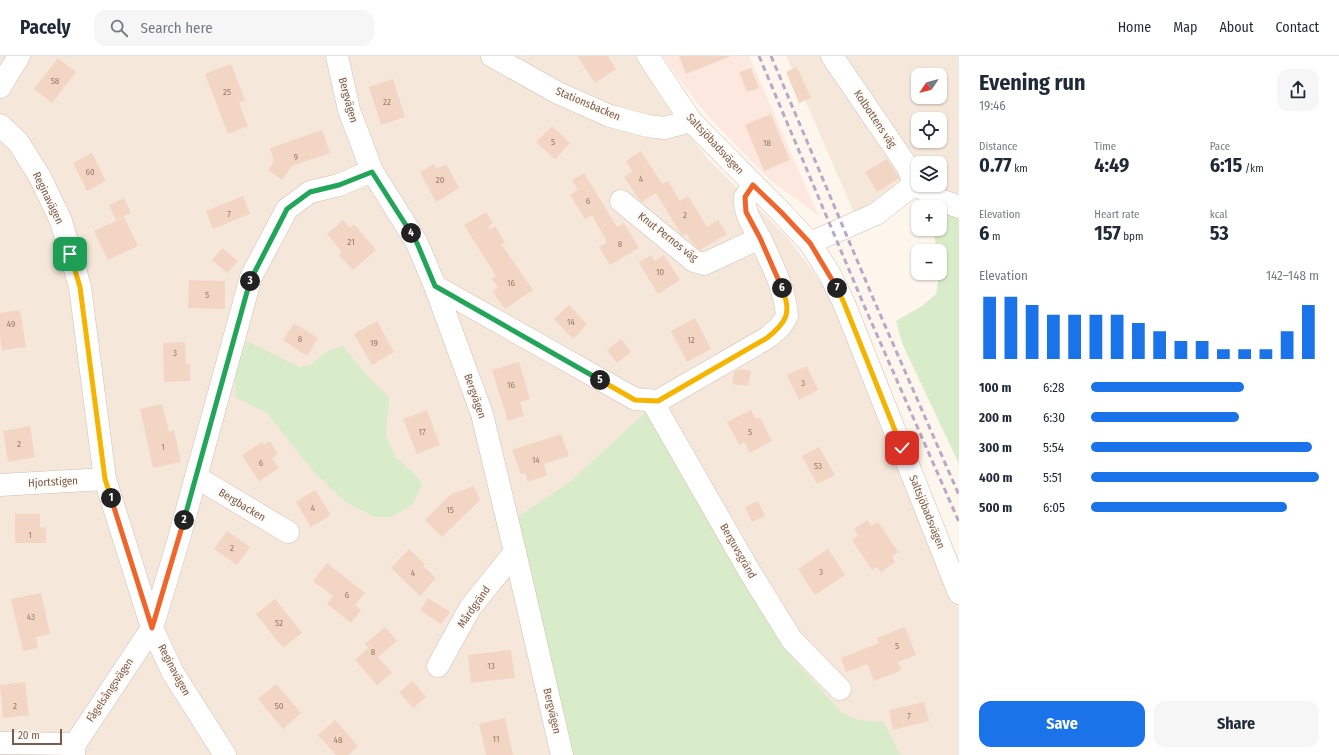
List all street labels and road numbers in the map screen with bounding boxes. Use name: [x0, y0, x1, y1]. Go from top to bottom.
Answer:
street label: Bergvägen: [336, 76, 360, 124]
street label: Stationsbacken: [554, 85, 622, 123]
street label: Kolbottens väg: [851, 88, 900, 151]
street label: Saltsjöbadsvägen: [684, 111, 746, 177]
street label: Reginavägen: [30, 170, 66, 226]
street label: Knut Pernos väg: [636, 210, 701, 265]
street label: Bergvägen: [461, 372, 489, 420]
street label: Saltsjöbadsvägen: [906, 473, 948, 551]
street label: Hjortstigen: [28, 474, 78, 490]
street label: Bergbacken: [216, 486, 268, 524]
street label: Berguvsgränd: [717, 521, 759, 581]
street label: Mårdgränd: [455, 583, 493, 631]
street label: Reginavägen: [155, 642, 193, 698]
street label: Fågelsångsvägen: [84, 655, 136, 725]
street label: Bergvägen: [540, 687, 564, 735]

